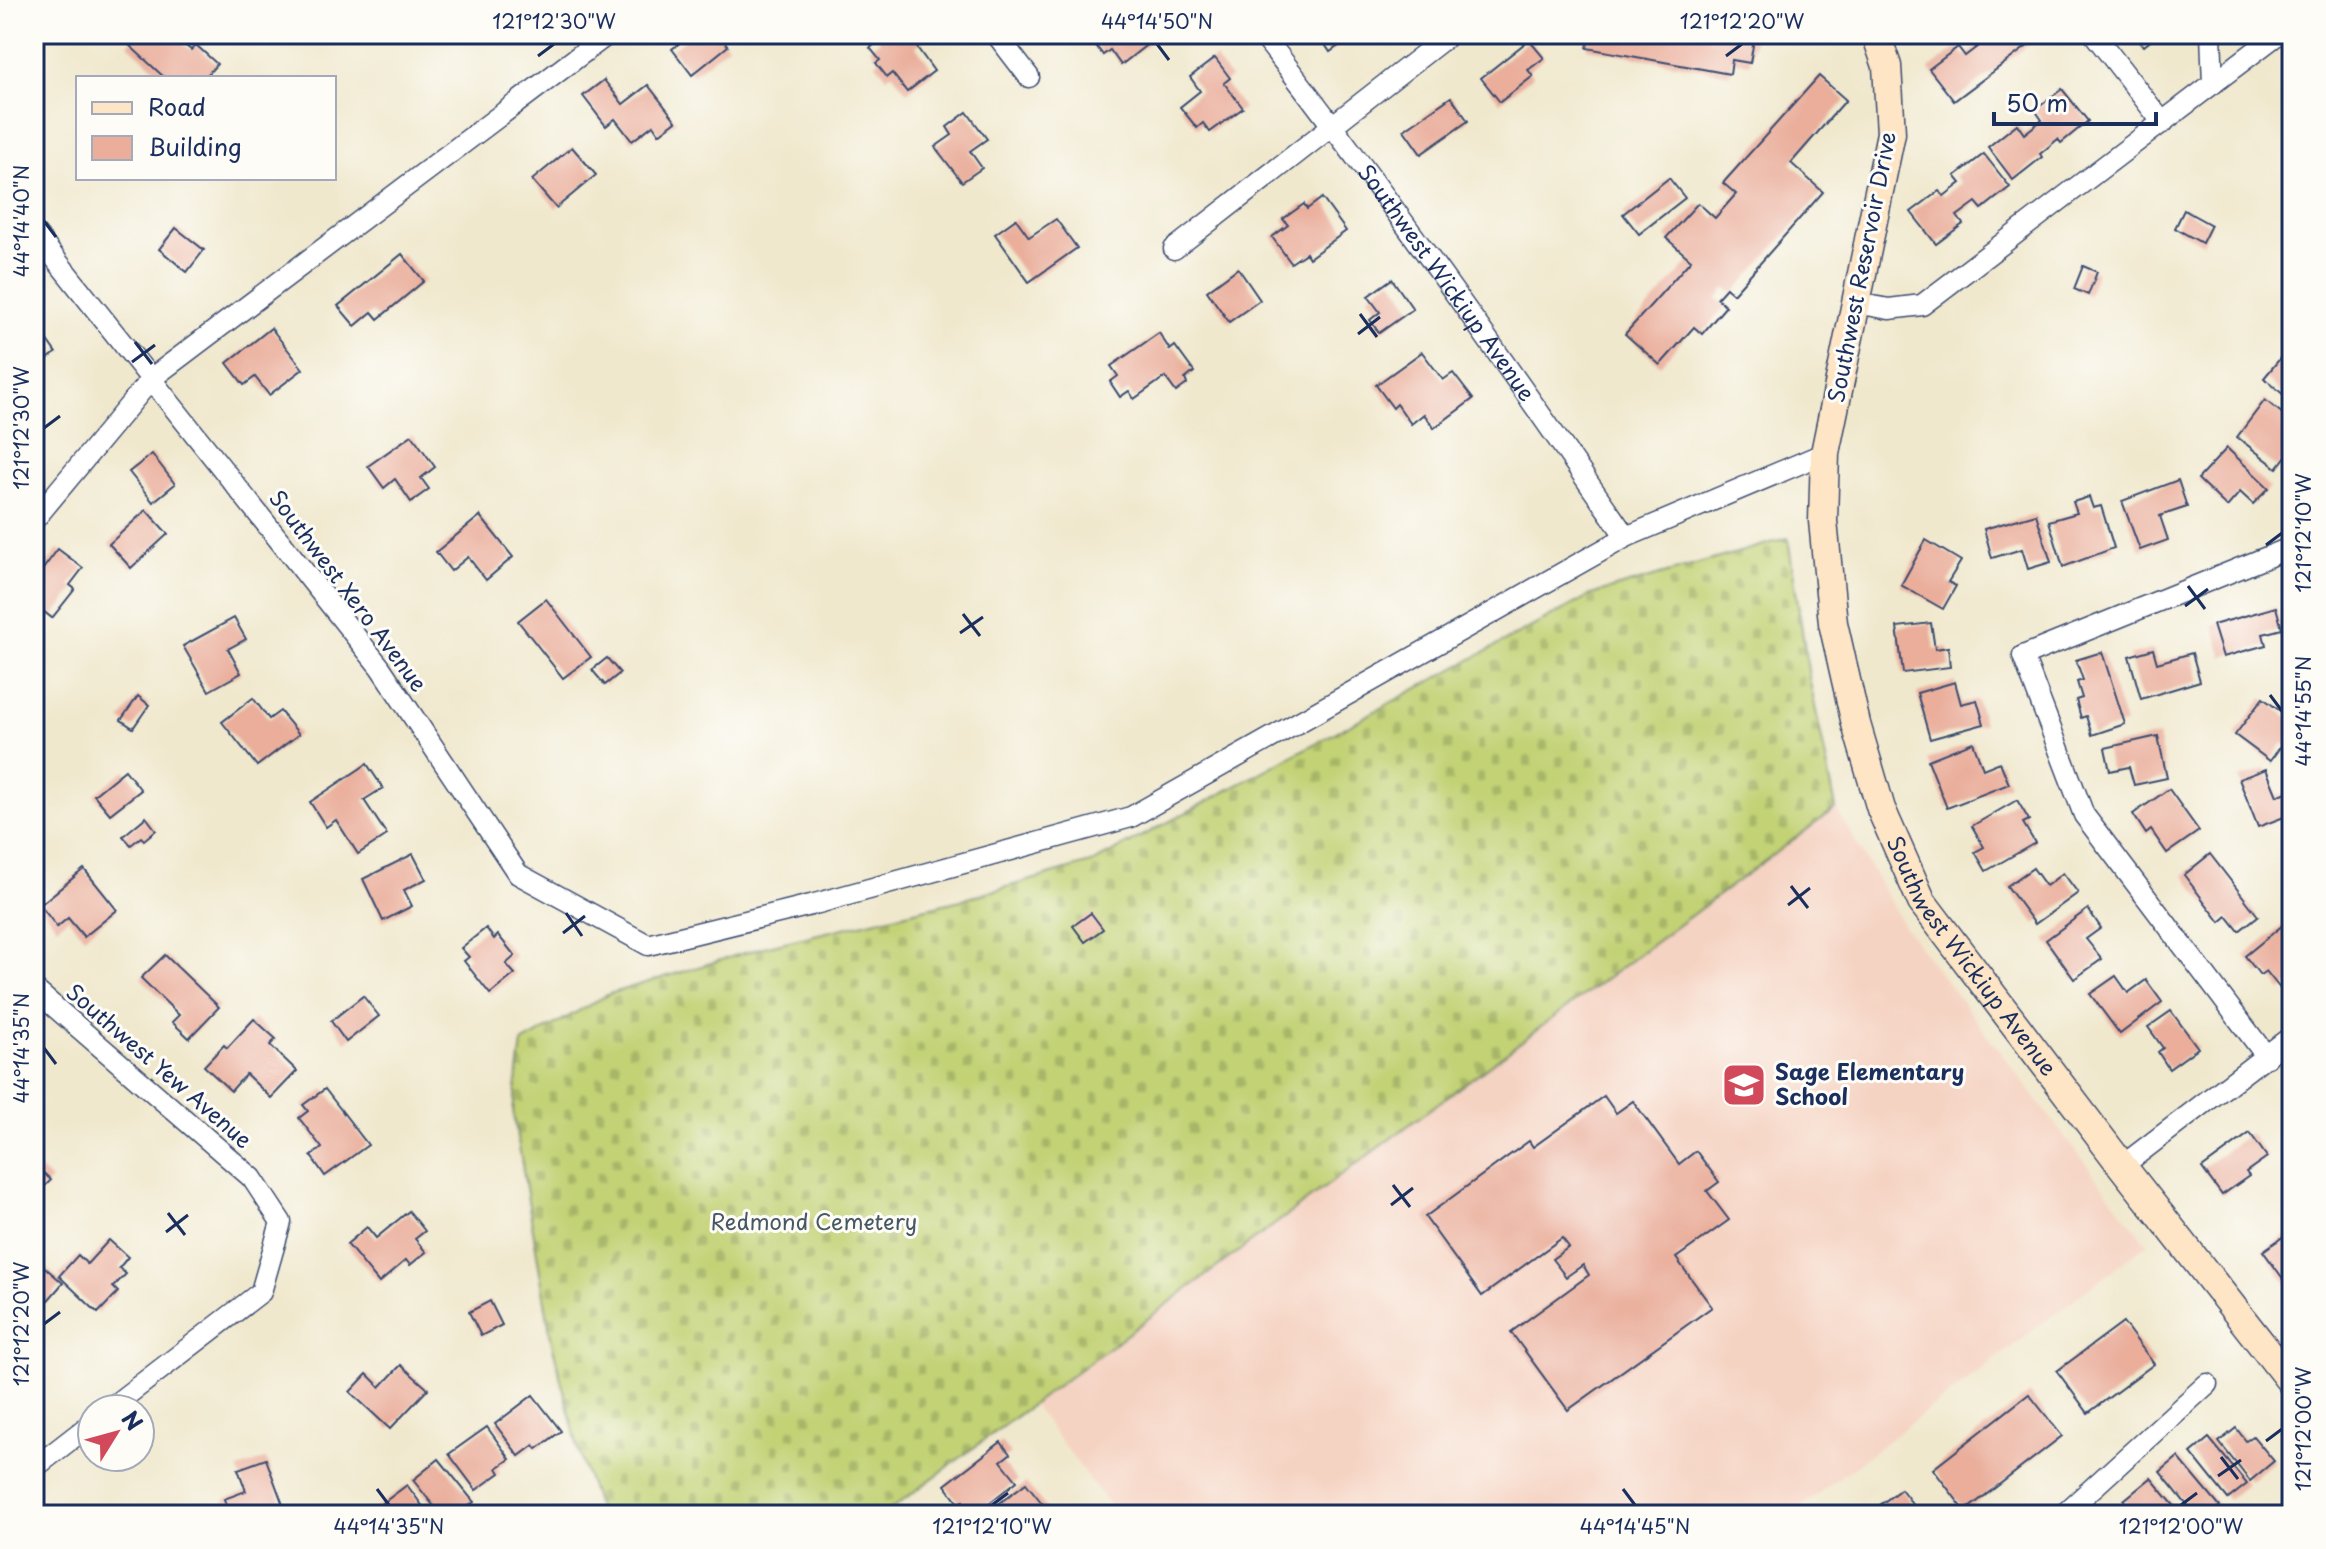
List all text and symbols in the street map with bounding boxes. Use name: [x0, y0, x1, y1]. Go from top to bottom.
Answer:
text: 121°12'30"W: [492, 6, 616, 36]
text: 44°14'50"N: [1101, 6, 1213, 36]
text: 121°12'20"W: [1680, 6, 1805, 36]
legend: [76, 76, 336, 180]
scale bar: [1994, 76, 2156, 126]
text: 50 m: [2006, 84, 2068, 120]
text: Road: [148, 88, 206, 124]
text: Building: [148, 128, 242, 164]
street label: Southwest Reservoir Drive: [1818, 128, 1903, 405]
street label: Southwest Wickiup Avenue: [1351, 157, 1544, 407]
text: 44°14'40"N: [6, 165, 36, 277]
text: 121°12'30"W: [6, 366, 36, 490]
text: 121°12'10"W: [2288, 473, 2318, 593]
street label: Southwest Xero Avenue: [262, 482, 436, 698]
text: 44°14'55"N: [2288, 656, 2318, 766]
street label: Southwest Wickiup Avenue: [1880, 830, 2066, 1082]
street label: Southwest Yew Avenue: [60, 975, 260, 1155]
text: 44°14'35"N: [6, 992, 36, 1104]
place label: Sage Elementary School: [1775, 1054, 1964, 1112]
school or university icon: Sage Elementary School: [1720, 1061, 1768, 1109]
park label: Redmond Cemetery: [711, 1204, 917, 1237]
text: 121°12'20"W: [6, 1261, 36, 1386]
text: 121°12'00"W: [2288, 1366, 2318, 1491]
north arrow: [76, 1393, 156, 1473]
text: N: [115, 1403, 152, 1437]
text: 44°14'35"N: [333, 1511, 445, 1541]
text: 121°12'10"W: [932, 1511, 1052, 1541]
text: 44°14'45"N: [1580, 1511, 1690, 1541]
text: 121°12'00"W: [2119, 1511, 2244, 1541]

